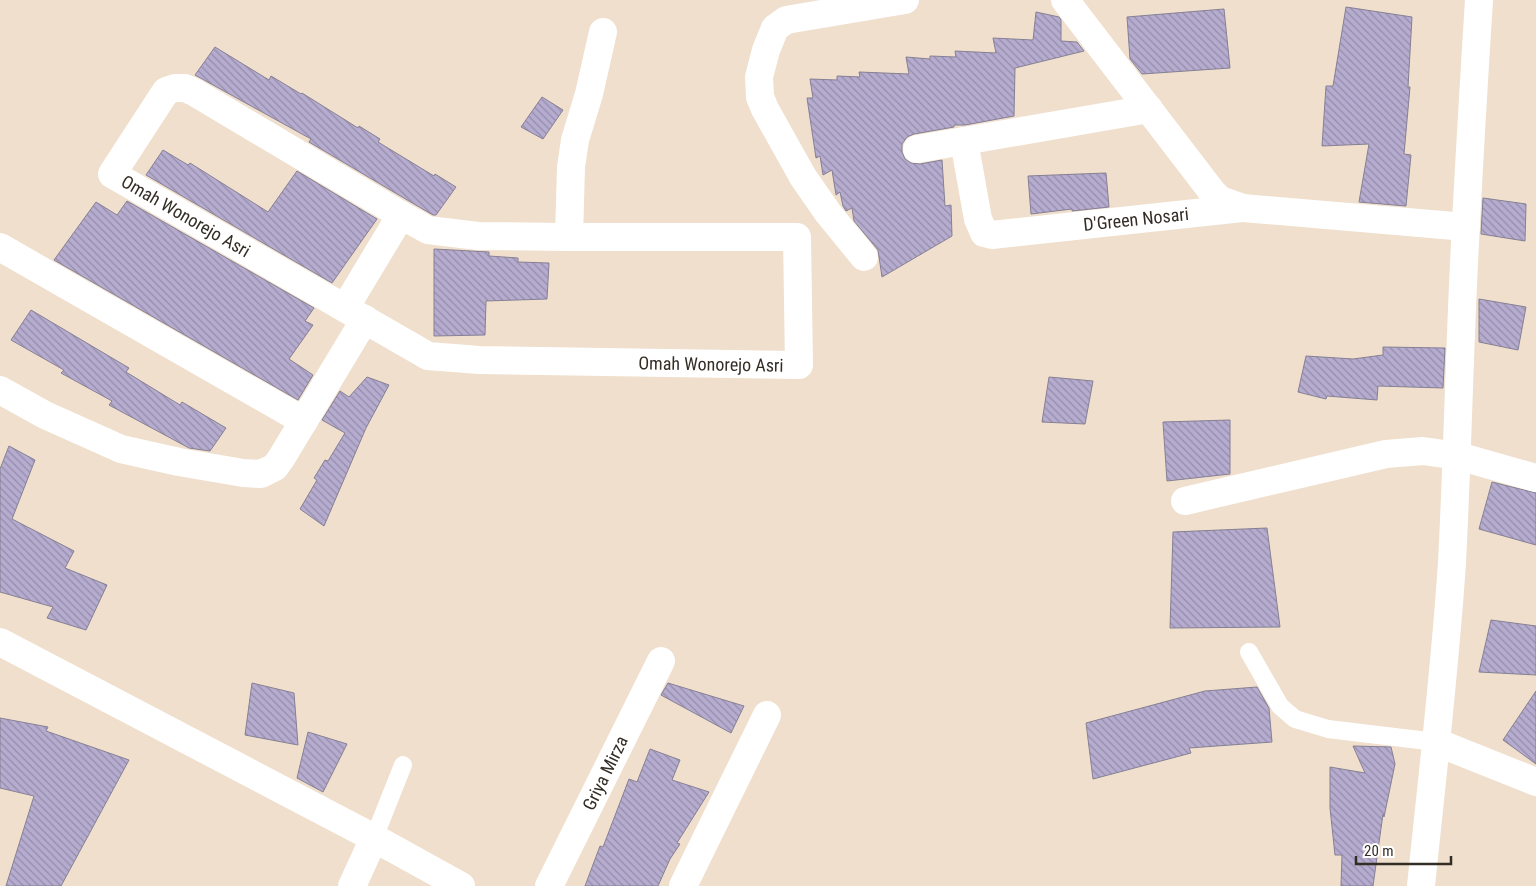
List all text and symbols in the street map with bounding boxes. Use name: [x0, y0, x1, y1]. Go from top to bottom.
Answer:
street label: Omah Wonorejo Asri: [118, 171, 254, 261]
street label: D'Green Nosari: [1082, 203, 1190, 235]
street label: Omah Wonorejo Asri: [638, 352, 784, 376]
street label: Griya Mirza: [578, 732, 632, 814]
scale bar: [1356, 834, 1451, 866]
text: 20 m: [1364, 842, 1394, 860]

